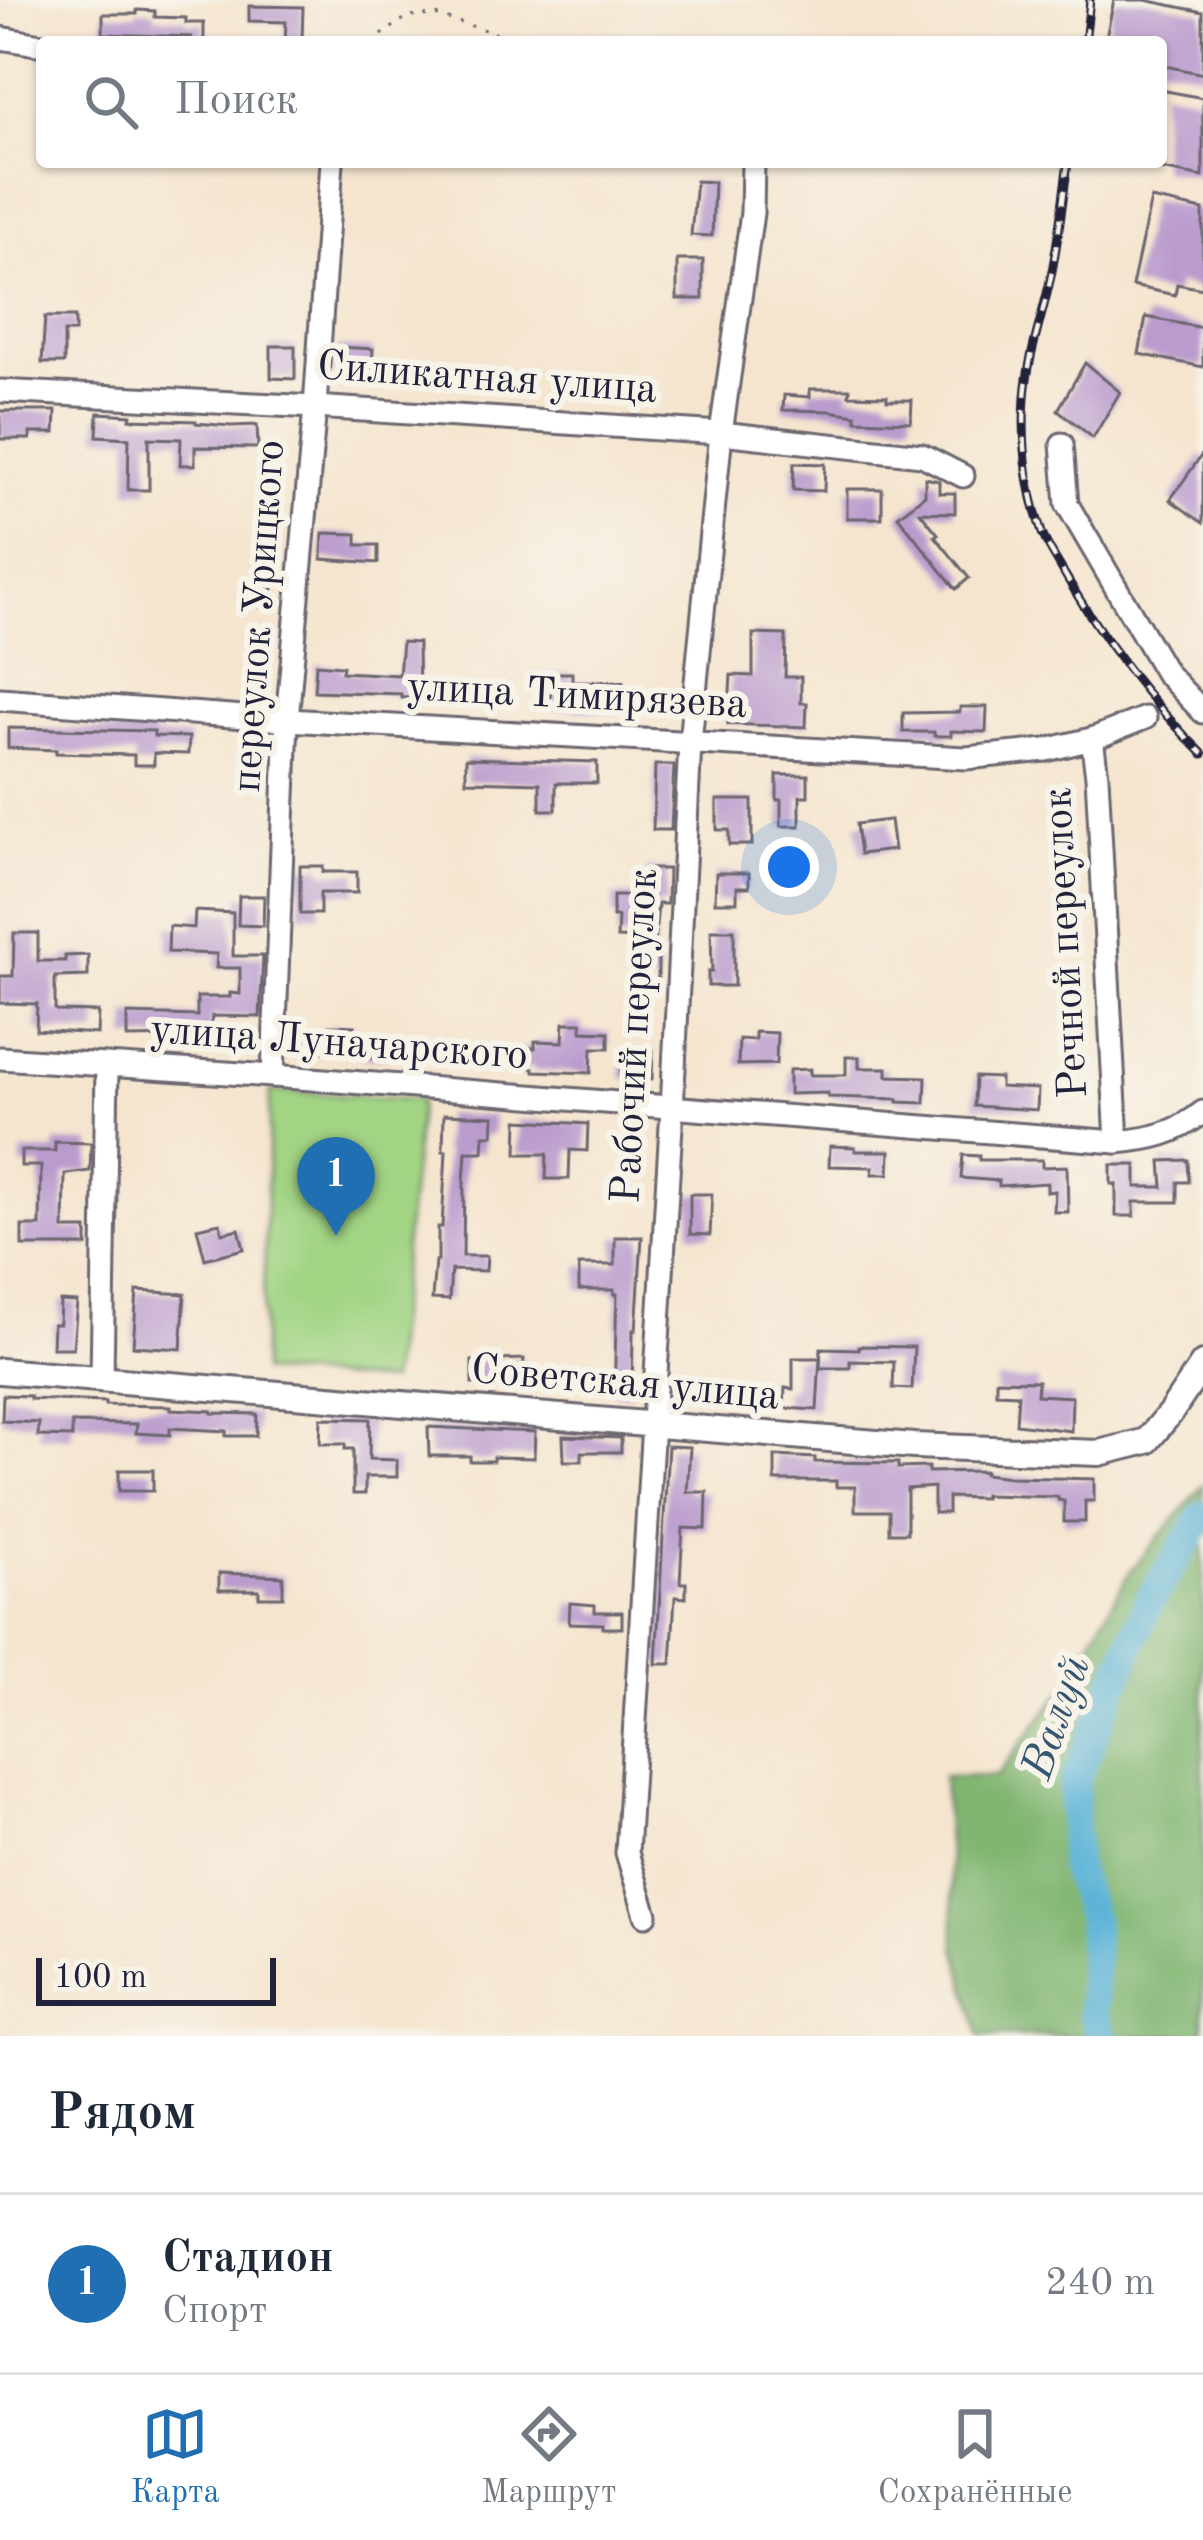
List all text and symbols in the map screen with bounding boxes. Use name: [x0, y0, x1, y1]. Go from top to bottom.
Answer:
search box: [36, 36, 1167, 168]
icon: search: [78, 69, 144, 135]
text: Поиск: [174, 79, 298, 124]
street label: Силикатная улица: [315, 346, 659, 412]
street label: переулок Урицкого: [227, 438, 293, 794]
street label: улица Тимирязева: [406, 667, 748, 727]
street label: Речной переулок: [1038, 787, 1096, 1099]
your location: [759, 837, 819, 897]
street label: Рабочий переулок: [606, 867, 666, 1205]
street label: улица Луначарского: [149, 1010, 529, 1078]
pin: 1: [297, 1137, 375, 1236]
street label: Советская улица: [469, 1350, 781, 1418]
water label: Валуй: [1016, 1650, 1100, 1786]
scale bar: [36, 1952, 276, 2005]
text: 100 m: [54, 1962, 147, 1995]
text: Рядом: [48, 2089, 196, 2140]
text: Стадион: [162, 2237, 334, 2282]
text: 1: [76, 2264, 98, 2303]
text: 240 m: [1045, 2264, 1155, 2303]
text: Спорт: [162, 2292, 267, 2331]
tab: Карта: [131, 2401, 220, 2514]
tab: Маршрут: [481, 2401, 617, 2514]
tab: Сохранённые: [878, 2401, 1072, 2514]

